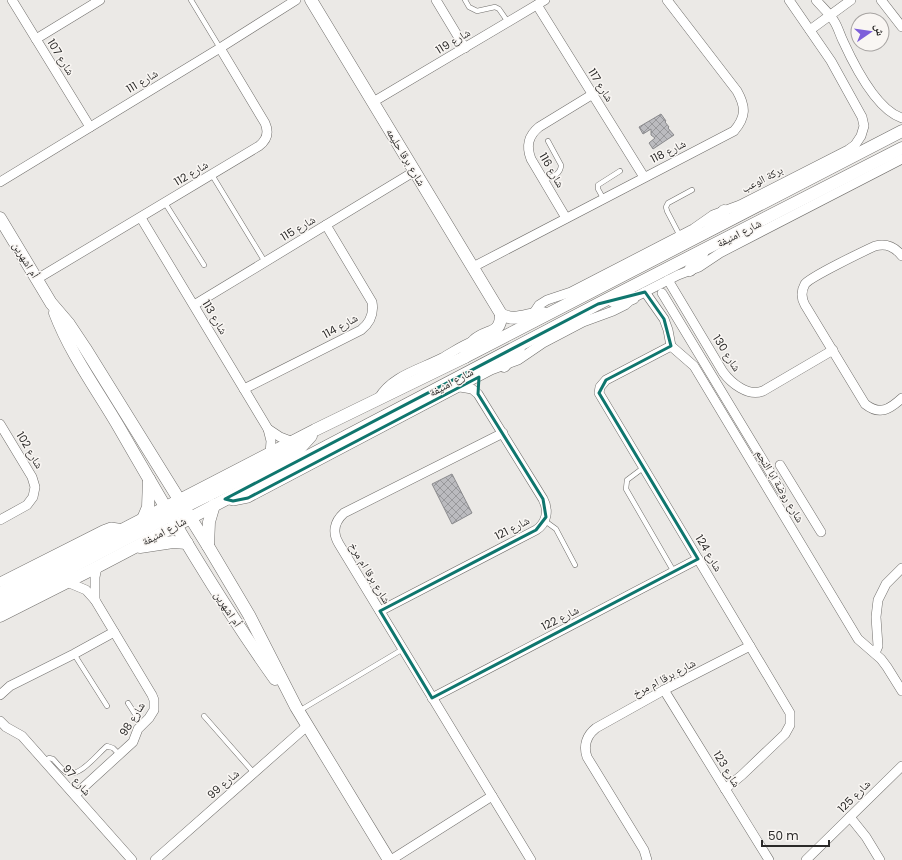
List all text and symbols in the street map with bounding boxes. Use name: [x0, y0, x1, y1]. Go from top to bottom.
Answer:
north arrow: [850, 12, 890, 52]
text: ش: [871, 22, 889, 38]
street label: شارع 119: [433, 24, 473, 58]
street label: شارع 107: [44, 36, 78, 78]
street label: شارع 111: [123, 65, 161, 97]
street label: شارع 117: [584, 65, 618, 105]
street label: شارع برقا حليمه: [382, 125, 430, 189]
street label: شارع 118: [648, 135, 688, 167]
street label: شارع 116: [536, 150, 568, 190]
street label: شارع 112: [171, 157, 211, 189]
street label: بركة الوعب: [739, 162, 785, 196]
street label: شارع 115: [278, 211, 318, 245]
street label: شارع امنيفة: [714, 215, 764, 251]
street label: أم اشهرين: [9, 239, 43, 281]
street label: شارع 113: [199, 297, 231, 337]
street label: شارع 114: [320, 310, 360, 342]
street label: شارع 130: [709, 332, 745, 374]
street label: شارع امنيفة: [426, 364, 476, 400]
street label: شارع 102: [13, 428, 47, 472]
street label: شارع روضة ابا النجم: [752, 447, 808, 525]
street label: شارع 121: [492, 512, 532, 544]
street label: شارع امنيفة: [139, 513, 189, 549]
street label: شارع 124: [692, 531, 726, 575]
street label: شارع برقا ام مرخ: [345, 539, 395, 607]
street label: أم اشهرين: [210, 588, 246, 630]
street label: شارع 122: [539, 602, 581, 634]
street label: شارع برقا ام مرخ: [630, 655, 698, 701]
street label: شارع 98: [115, 699, 149, 739]
street label: شارع 123: [710, 748, 744, 790]
street label: شارع 97: [59, 761, 95, 799]
street label: شارع 99: [204, 766, 242, 802]
street label: شارع 125: [834, 776, 874, 816]
scale bar: [762, 822, 829, 848]
text: 50 m: [768, 827, 799, 844]

